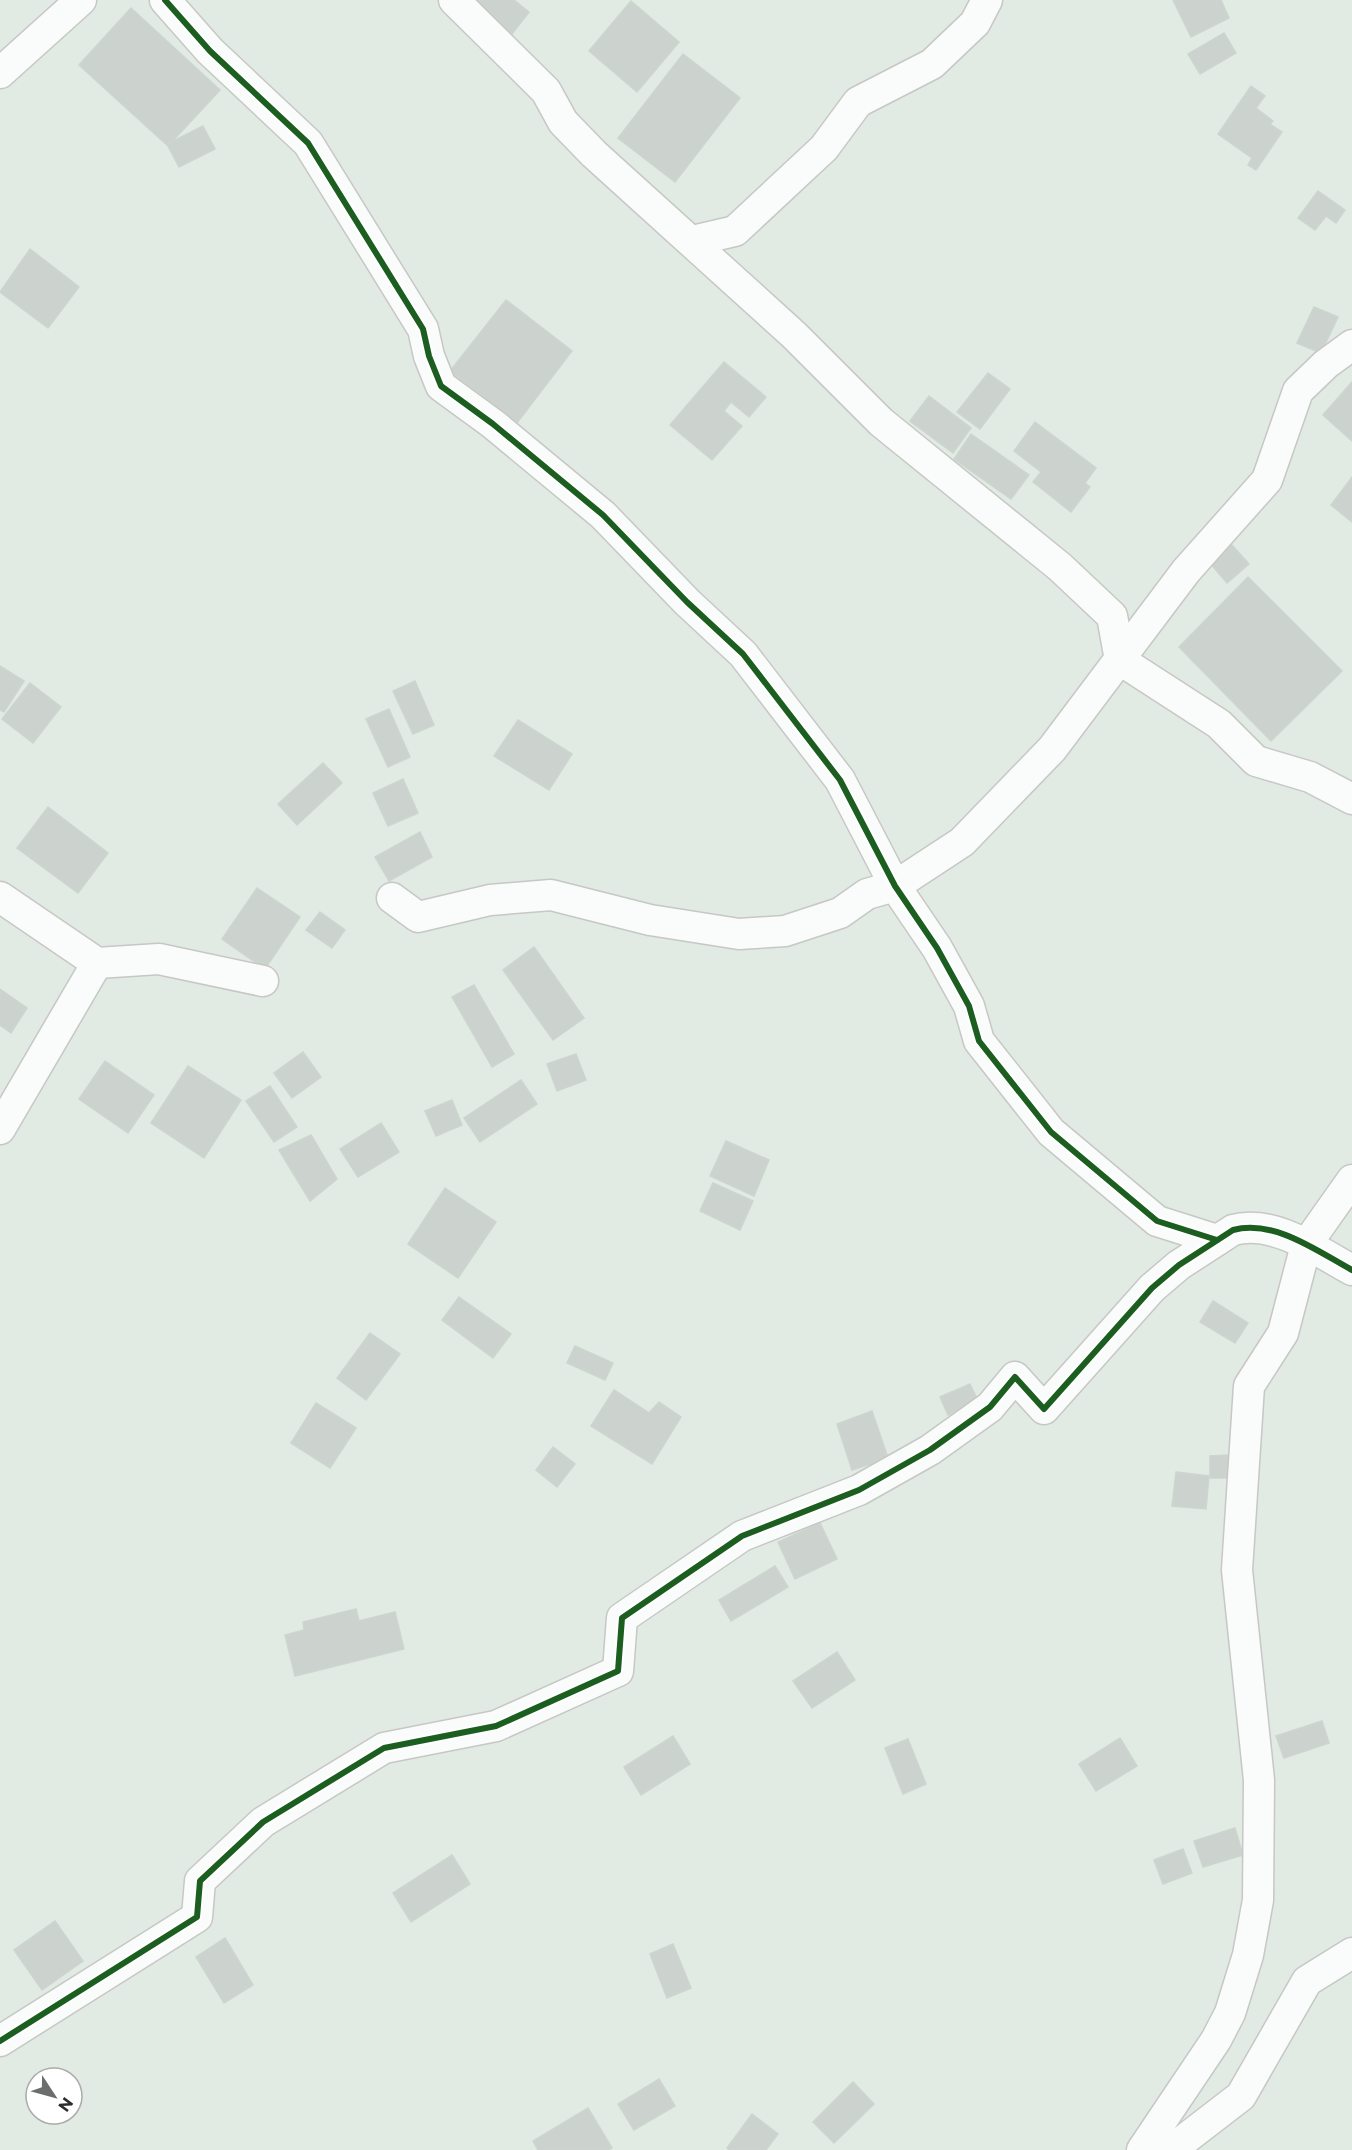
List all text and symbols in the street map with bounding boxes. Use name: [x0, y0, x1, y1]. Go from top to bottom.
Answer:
north arrow: [24, 2066, 84, 2126]
text: N: [54, 2094, 77, 2115]

